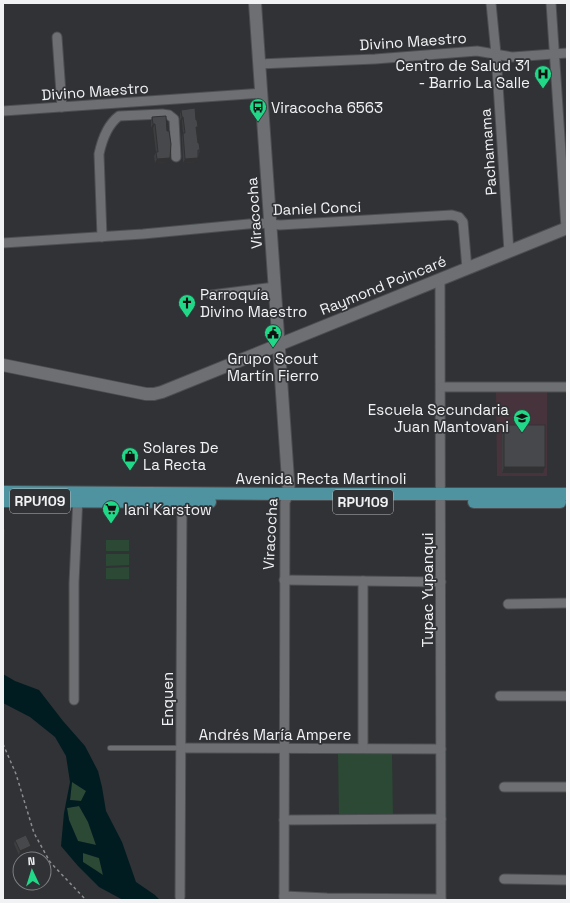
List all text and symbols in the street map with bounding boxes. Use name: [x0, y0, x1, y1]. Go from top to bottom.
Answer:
street label: Divino Maestro: [359, 28, 467, 54]
place label: Centro de Salud 31 - Barrio La Salle: [395, 56, 530, 92]
hospital icon: Centro de Salud 31 - Barrio La Salle: [533, 64, 553, 89]
street label: Divino Maestro: [41, 78, 149, 104]
bus stop icon: Viracocha 6563: [248, 97, 268, 122]
place label: Viracocha 6563: [271, 98, 383, 117]
street label: Pachamama: [475, 108, 501, 196]
street label: Viracocha: [242, 176, 266, 249]
street label: Daniel Conci: [272, 197, 362, 219]
street label: Raymond Poincaré: [317, 251, 449, 319]
place label: Parroquía Divino Maestro: [200, 285, 307, 321]
church icon: Parroquía Divino Maestro: [177, 293, 197, 318]
public building icon: Grupo Scout Martín Fierro: [263, 323, 283, 348]
place label: Grupo Scout Martín Fierro: [227, 349, 319, 385]
place label: Escuela Secundaria Juan Mantovani: [368, 400, 509, 436]
school or university icon: Escuela Secundaria Juan Mantovani: [512, 408, 532, 433]
place label: Solares De La Recta: [143, 438, 219, 474]
shop icon: Solares De La Recta: [120, 446, 140, 471]
street label: Avenida Recta Martinoli: [236, 469, 406, 488]
road number: RPU109: [10, 489, 70, 513]
road number: RPU109: [333, 490, 393, 514]
street label: Viracocha: [259, 497, 281, 570]
supermarket icon: Iani Karstow: [101, 499, 121, 524]
place label: Iani Karstow: [124, 500, 212, 519]
street label: Tupac Yupanqui: [418, 533, 437, 647]
street label: Enquen: [158, 672, 177, 726]
street label: Andrés María Ampere: [199, 725, 351, 744]
north arrow: [12, 851, 52, 891]
text: N: [27, 854, 35, 868]

